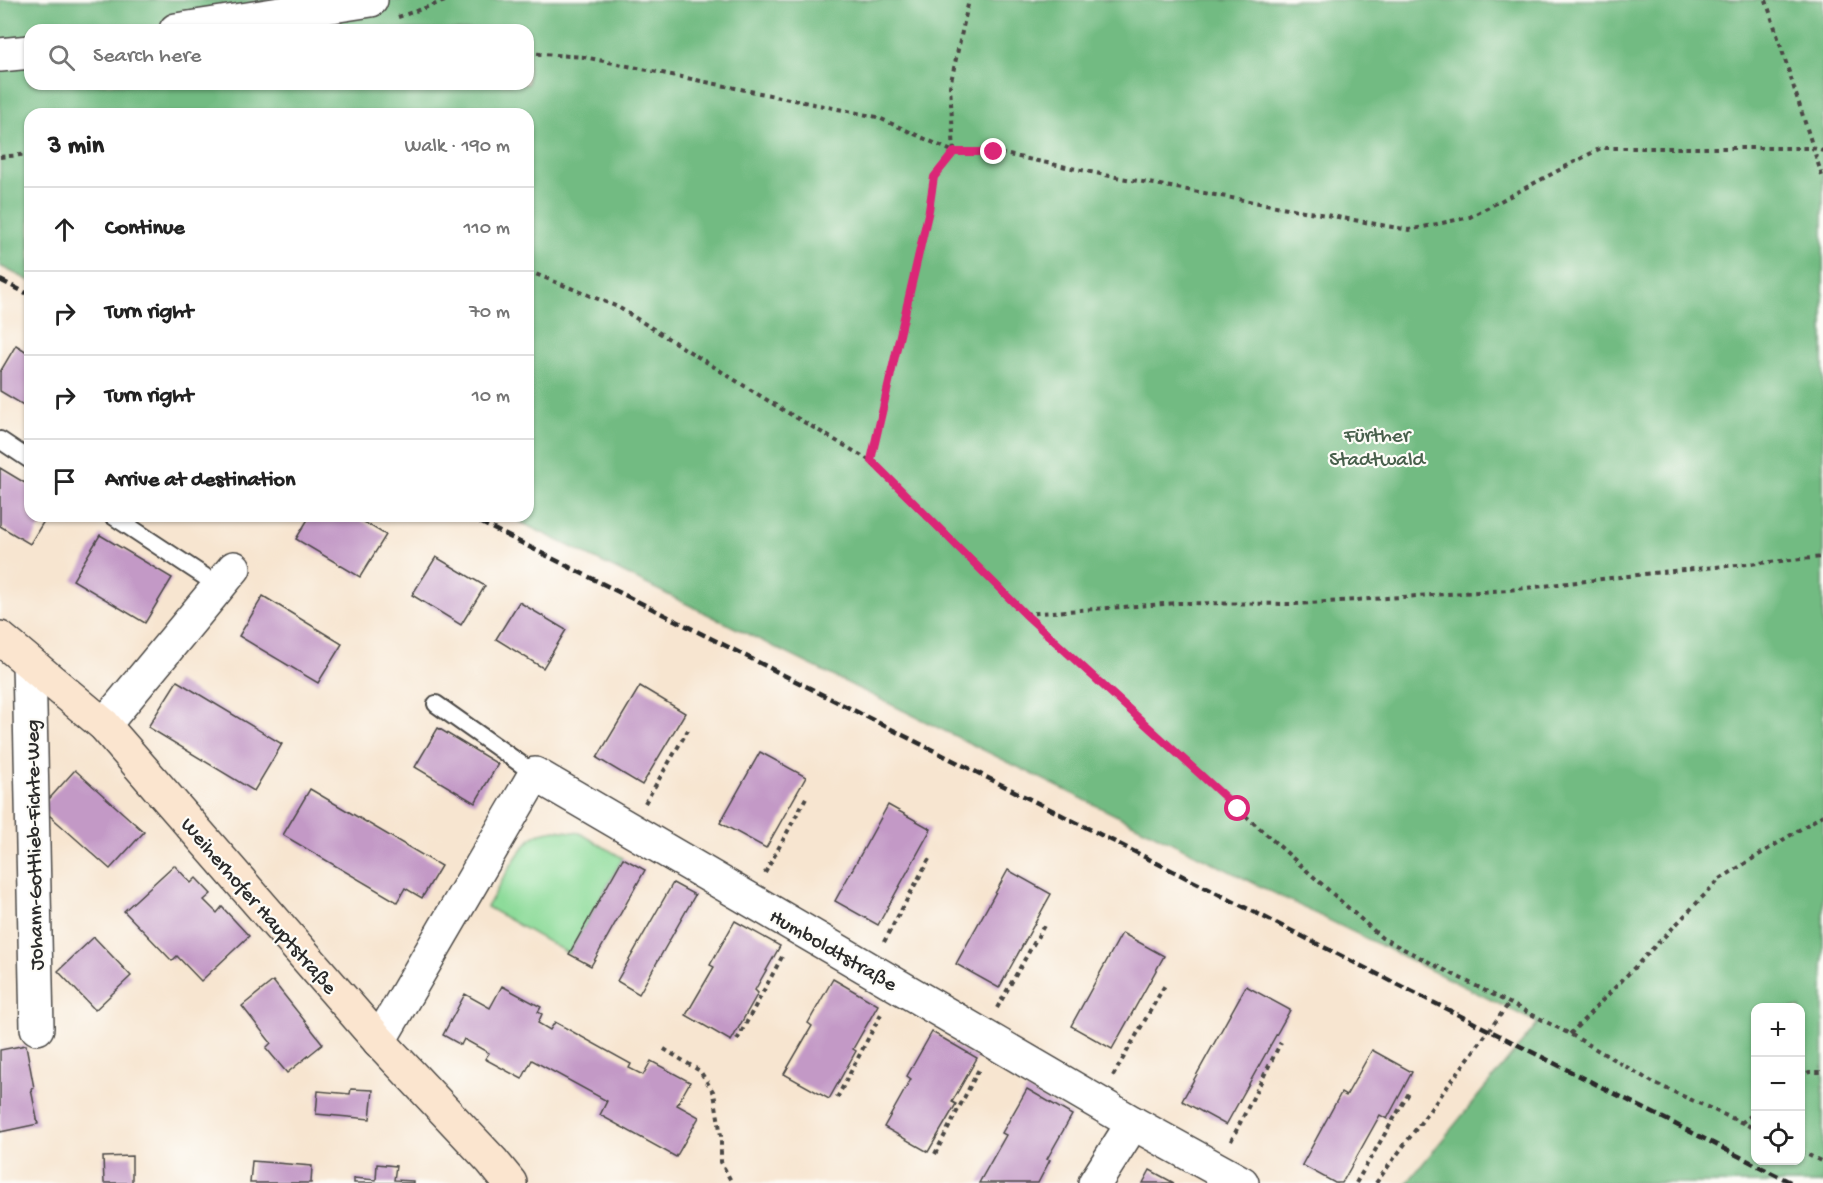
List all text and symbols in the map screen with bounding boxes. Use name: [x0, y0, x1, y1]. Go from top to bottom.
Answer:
search box: [24, 24, 534, 90]
icon: search: [45, 41, 78, 74]
text: Search here: [93, 44, 201, 70]
text: 3 min: [48, 132, 104, 163]
text: Walk · 190 m: [404, 136, 510, 159]
route end: [980, 138, 1006, 164]
icon: ahead: [48, 213, 81, 246]
text: Continue: [105, 216, 185, 242]
text: 110 m: [464, 218, 510, 241]
icon: right: [48, 297, 81, 330]
text: Turn right: [105, 300, 193, 326]
text: 70 m: [469, 302, 510, 325]
icon: right: [48, 381, 81, 414]
text: Turn right: [105, 384, 193, 410]
text: 10 m: [472, 386, 510, 409]
park label: Fürther Stadtwald: [1329, 425, 1427, 474]
icon: arrive: [48, 465, 81, 498]
text: Arrive at destination: [105, 468, 295, 494]
street label: Johann-Gottlieb-Fichte-Weg: [22, 719, 51, 971]
route start: [1224, 795, 1250, 821]
street label: Weiherhofer Hauptstraße: [174, 814, 342, 1002]
street label: Humboldtstraße: [764, 905, 902, 999]
map controls: [1751, 1003, 1805, 1165]
button: +: [1751, 1003, 1805, 1057]
button: −: [1751, 1057, 1805, 1111]
button: locate: [1751, 1111, 1805, 1165]

